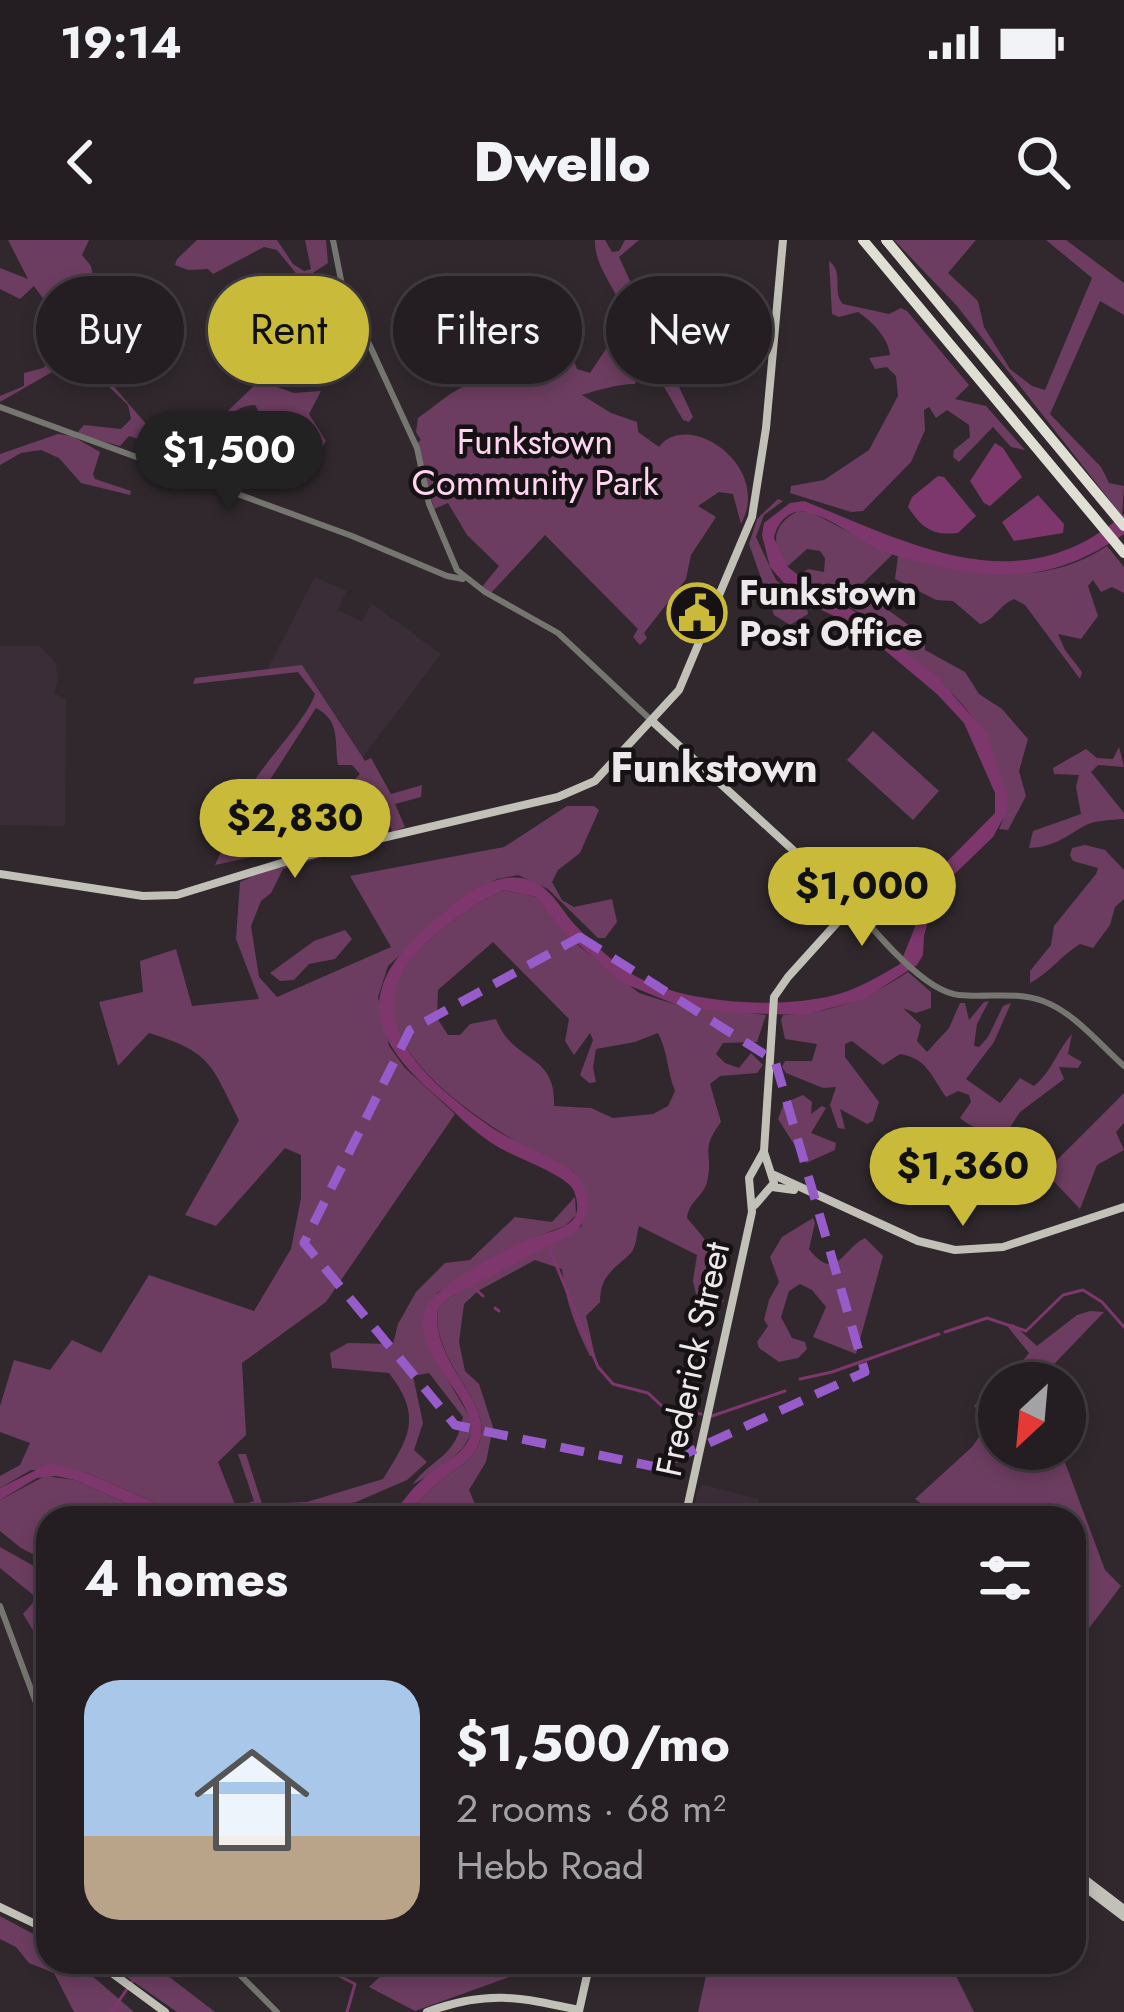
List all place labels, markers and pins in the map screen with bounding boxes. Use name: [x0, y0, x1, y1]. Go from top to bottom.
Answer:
pin: $1,500: [131, 411, 327, 513]
place label: Funkstown Post Office: [739, 566, 923, 659]
public building icon: Funkstown Post Office: [666, 582, 728, 644]
pin: $2,830: [197, 779, 393, 881]
pin: $1,000: [764, 847, 960, 949]
pin: $1,360: [865, 1127, 1061, 1229]

